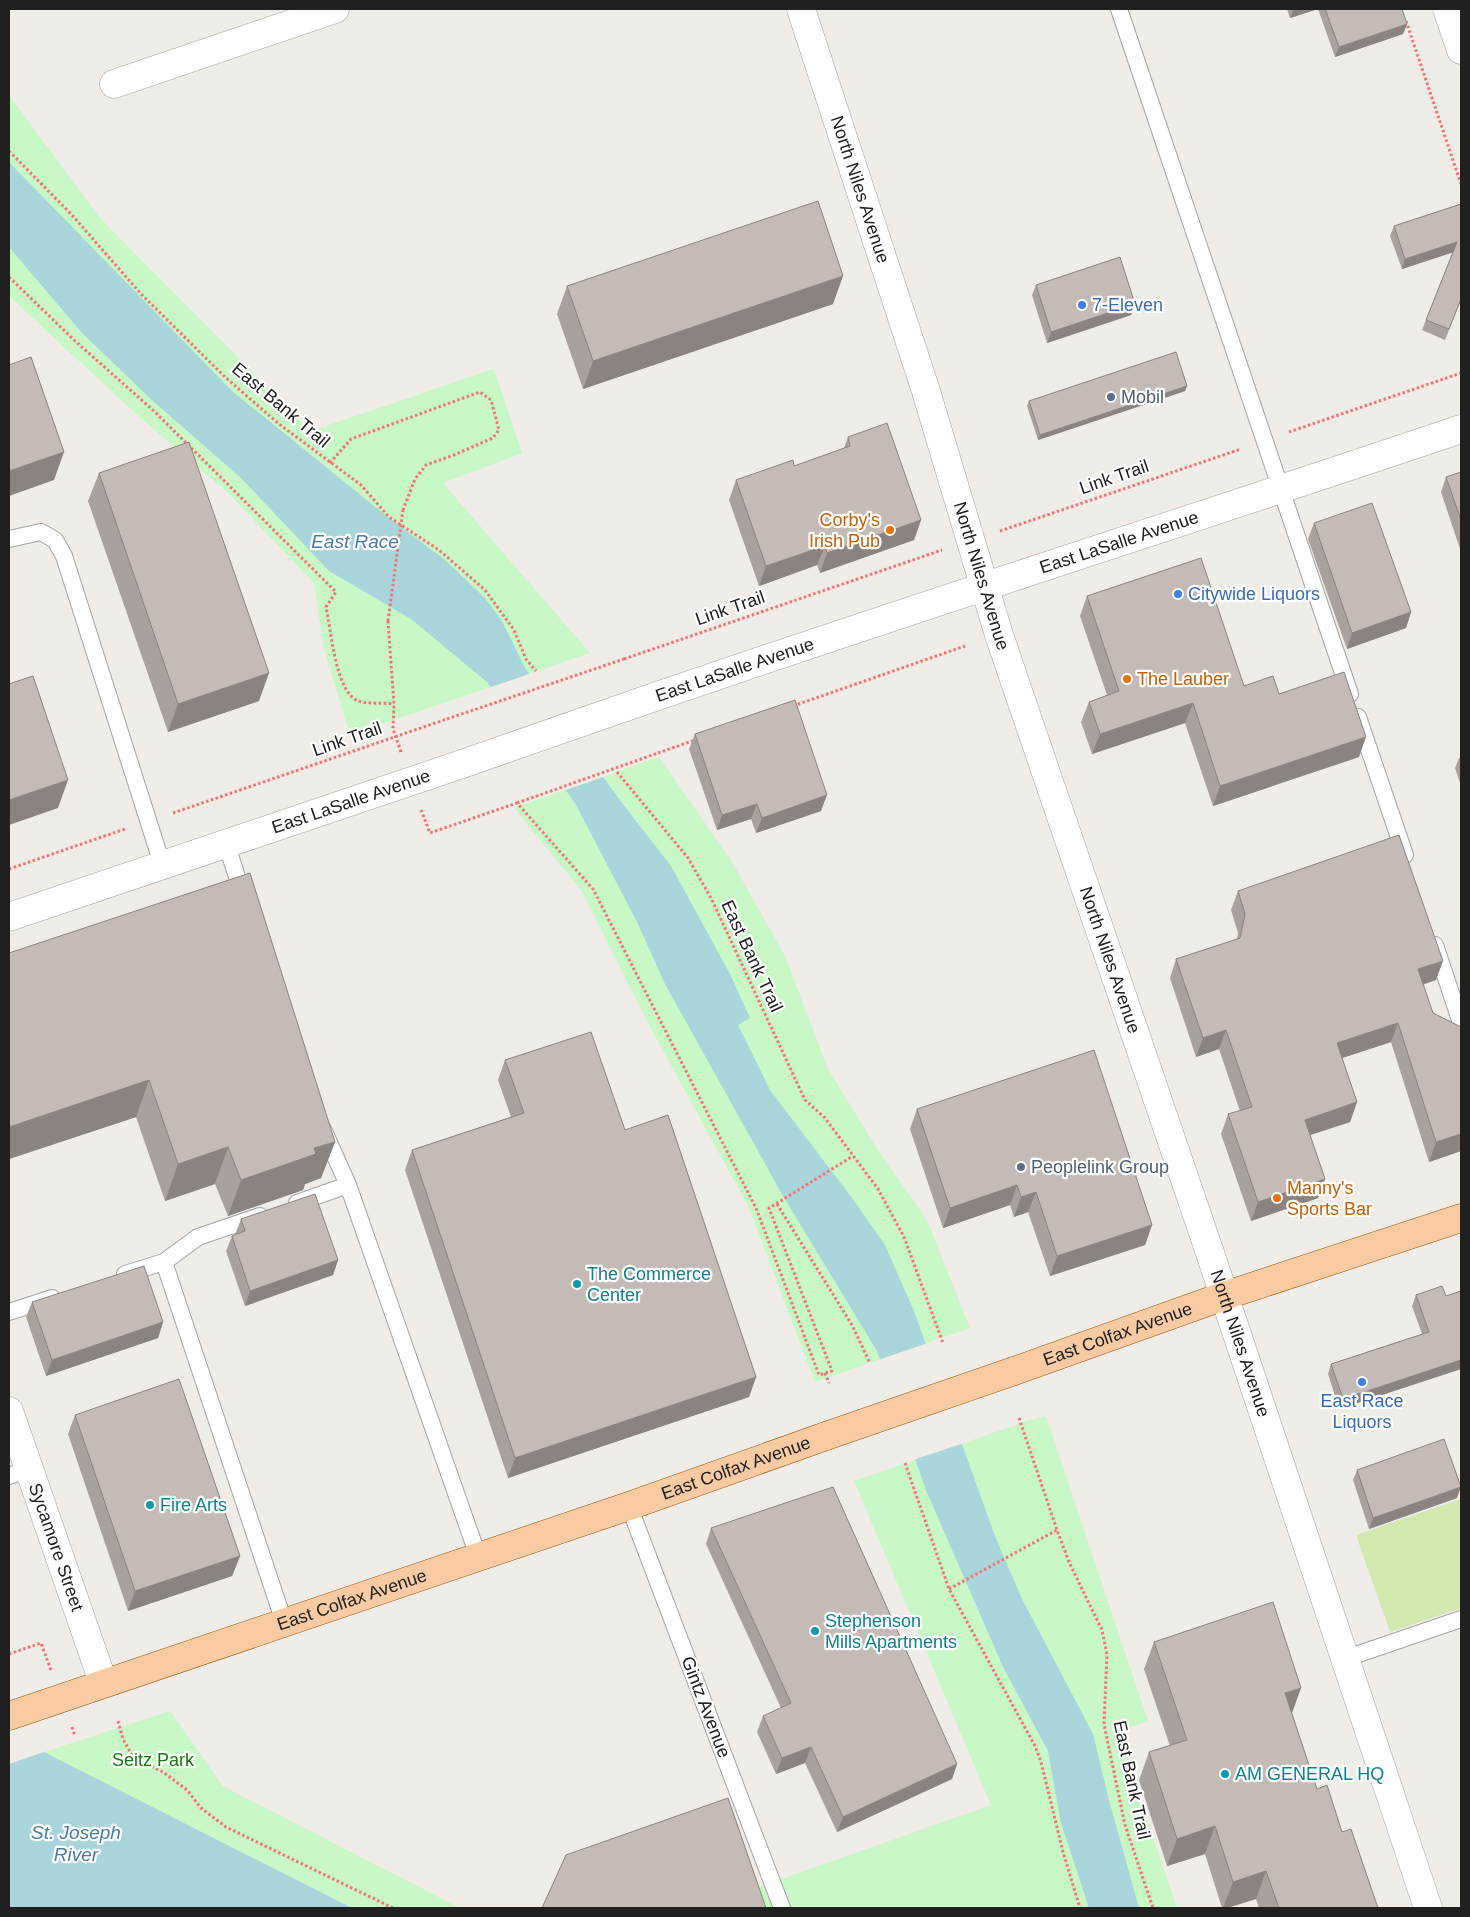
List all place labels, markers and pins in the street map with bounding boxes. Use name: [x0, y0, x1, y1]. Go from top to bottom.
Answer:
place label: 7-Eleven: [1092, 295, 1163, 315]
marker: 7-Eleven: [1076, 299, 1088, 311]
place label: Mobil: [1121, 387, 1164, 407]
marker: Mobil: [1105, 391, 1117, 403]
place label: Corby's Irish Pub: [809, 510, 880, 551]
marker: Corby's Irish Pub: [884, 524, 896, 536]
place label: Citywide Liquors: [1188, 584, 1320, 604]
marker: Citywide Liquors: [1172, 588, 1184, 600]
place label: The Lauber: [1137, 669, 1229, 689]
marker: The Lauber: [1121, 673, 1133, 685]
place label: Peoplelink Group: [1031, 1157, 1169, 1177]
marker: Peoplelink Group: [1015, 1161, 1027, 1173]
place label: Manny's Sports Bar: [1287, 1178, 1372, 1219]
marker: Manny's Sports Bar: [1271, 1192, 1283, 1204]
place label: The Commerce Center: [587, 1264, 711, 1305]
marker: The Commerce Center: [571, 1278, 583, 1290]
marker: East Race Liquors: [1356, 1376, 1368, 1388]
place label: East Race Liquors: [1320, 1391, 1404, 1432]
place label: Fire Arts: [160, 1495, 227, 1515]
marker: Fire Arts: [144, 1499, 156, 1511]
place label: Stephenson Mills Apartments: [825, 1611, 957, 1652]
marker: Stephenson Mills Apartments: [809, 1625, 821, 1637]
place label: AM GENERAL HQ: [1235, 1764, 1384, 1784]
marker: AM GENERAL HQ: [1219, 1768, 1231, 1780]

